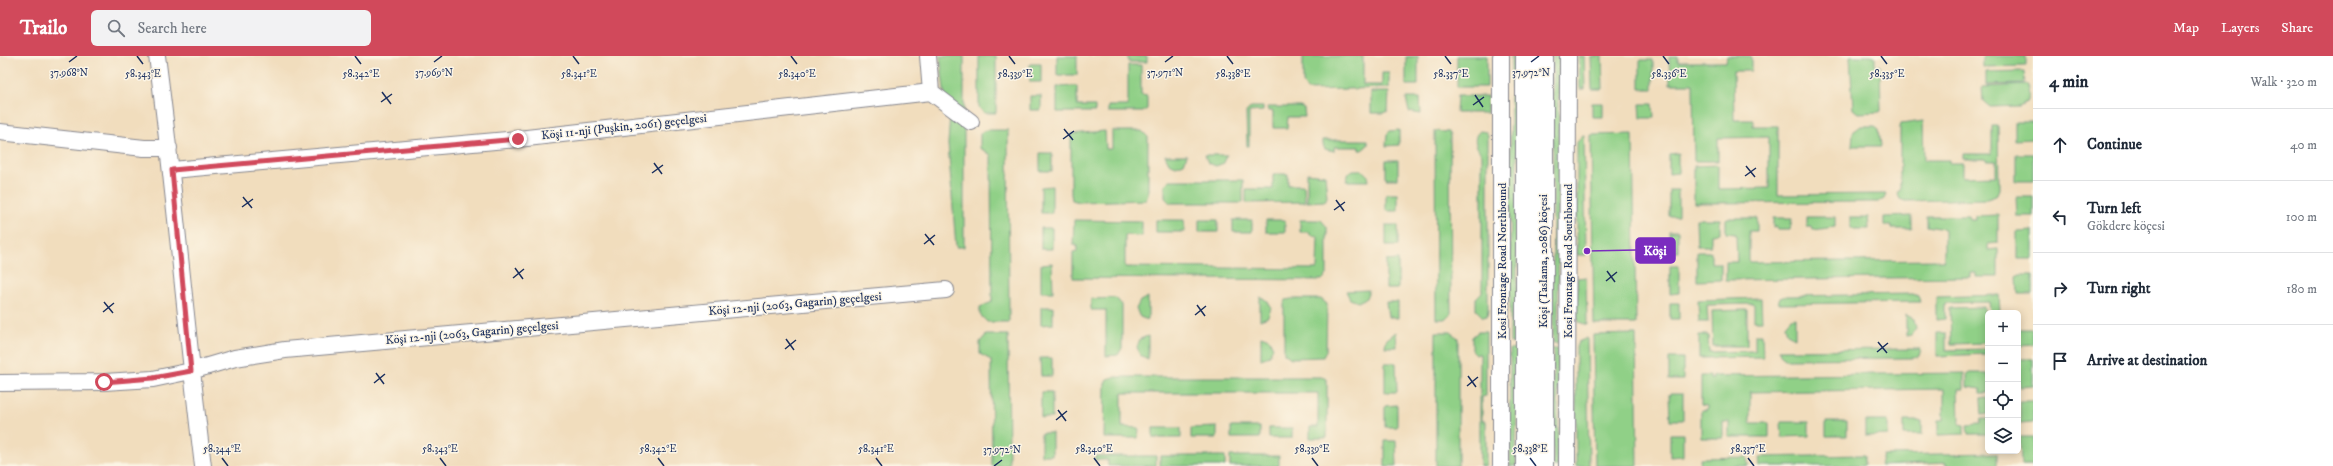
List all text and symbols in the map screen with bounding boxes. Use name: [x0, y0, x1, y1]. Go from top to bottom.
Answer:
search box: [91, 10, 371, 46]
text: Trailo: [20, 17, 67, 40]
icon: search: [105, 17, 127, 39]
text: Search here: [137, 19, 207, 38]
text: Map: [2173, 19, 2199, 37]
text: Layers: [2221, 19, 2259, 37]
text: Share: [2281, 19, 2313, 37]
text: 37.968°N: [50, 67, 88, 79]
text: 37.969°N: [415, 67, 453, 79]
text: 37.971°N: [1147, 67, 1183, 79]
text: 37.972°N: [1512, 67, 1550, 79]
text: 58.343°E: [125, 68, 161, 80]
text: 58.342°E: [343, 68, 380, 80]
text: 58.341°E: [561, 68, 597, 80]
text: 58.340°E: [778, 68, 816, 80]
text: 58.339°E: [997, 68, 1033, 80]
text: 58.338°E: [1215, 68, 1251, 80]
text: 58.337°E: [1433, 68, 1469, 80]
text: 58.336°E: [1651, 68, 1687, 80]
text: 58.335°E: [1869, 68, 1905, 80]
text: 4 min: [2049, 71, 2088, 93]
text: Walk · 320 m: [2251, 74, 2317, 90]
street label: Köşi 11-nji (Puşkin, 2061) geçelgesi: [541, 111, 707, 143]
route end: [509, 130, 527, 148]
icon: ahead: [2049, 134, 2071, 156]
text: Continue: [2087, 135, 2142, 154]
text: 40 m: [2290, 137, 2317, 153]
street label: Kosi Frontage Road Northbound: [1495, 183, 1510, 339]
street label: Kosi Frontage Road Southbound: [1561, 184, 1576, 338]
street label: Köşi (Taslama, 2086) köçesi: [1536, 194, 1551, 328]
text: Turn left: [2087, 199, 2141, 218]
icon: left: [2049, 206, 2071, 228]
text: 100 m: [2286, 209, 2317, 225]
text: Gökdere köçesi: [2087, 218, 2165, 234]
callout: Köşi: [1636, 238, 1675, 263]
text: Köşi: [1643, 243, 1667, 260]
icon: right: [2049, 278, 2071, 300]
text: Turn right: [2087, 279, 2150, 298]
text: 180 m: [2286, 281, 2317, 297]
street label: Köşi 12-nji (2063, Gagarin) geçelgesi: [708, 289, 882, 319]
map controls: [1985, 310, 2021, 454]
button: +: [1985, 310, 2021, 346]
street label: Köşi 12-nji (2063, Gagarin) geçelgesi: [385, 318, 559, 348]
button: −: [1985, 346, 2021, 382]
icon: arrive: [2049, 350, 2071, 372]
text: Arrive at destination: [2087, 351, 2207, 370]
route start: [95, 373, 113, 391]
button: locate: [1985, 382, 2021, 418]
button: layers: [1985, 418, 2021, 454]
text: 58.344°E: [203, 443, 241, 455]
text: 58.343°E: [422, 443, 458, 455]
text: 58.342°E: [640, 443, 677, 455]
text: 58.341°E: [858, 443, 894, 455]
text: 58.340°E: [1075, 443, 1113, 455]
text: 58.339°E: [1294, 443, 1330, 455]
text: 58.338°E: [1512, 443, 1548, 455]
text: 58.337°E: [1730, 443, 1766, 455]
text: 37.972°N: [983, 444, 1021, 456]

